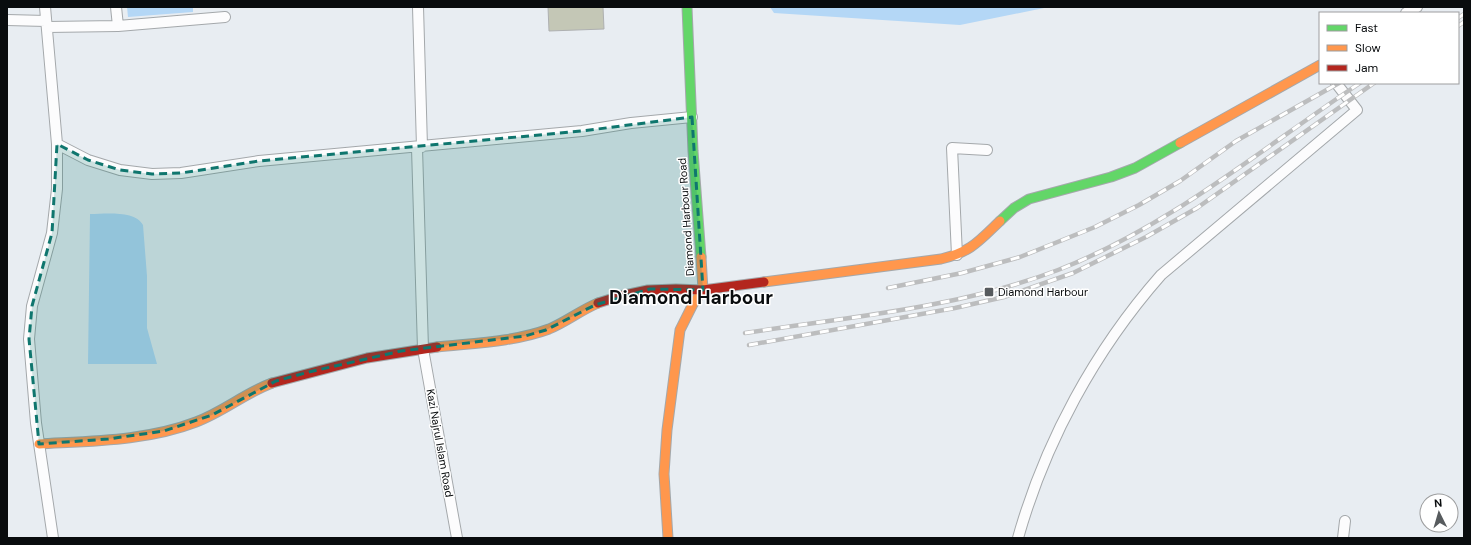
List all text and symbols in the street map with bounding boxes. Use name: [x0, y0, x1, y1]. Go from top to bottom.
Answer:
legend: [1319, 12, 1459, 84]
text: Fast: [1355, 20, 1378, 36]
text: Slow: [1355, 40, 1381, 56]
text: Jam: [1355, 60, 1378, 76]
street label: Diamond Harbour Road: [675, 157, 697, 277]
district label: Diamond Harbour: [609, 285, 773, 310]
place label: Diamond Harbour: [998, 285, 1088, 299]
marker: Diamond Harbour: [983, 286, 995, 298]
street label: Kazi Najrul Islam Road: [424, 388, 456, 498]
north arrow: [1419, 493, 1459, 533]
text: N: [1434, 496, 1443, 510]

